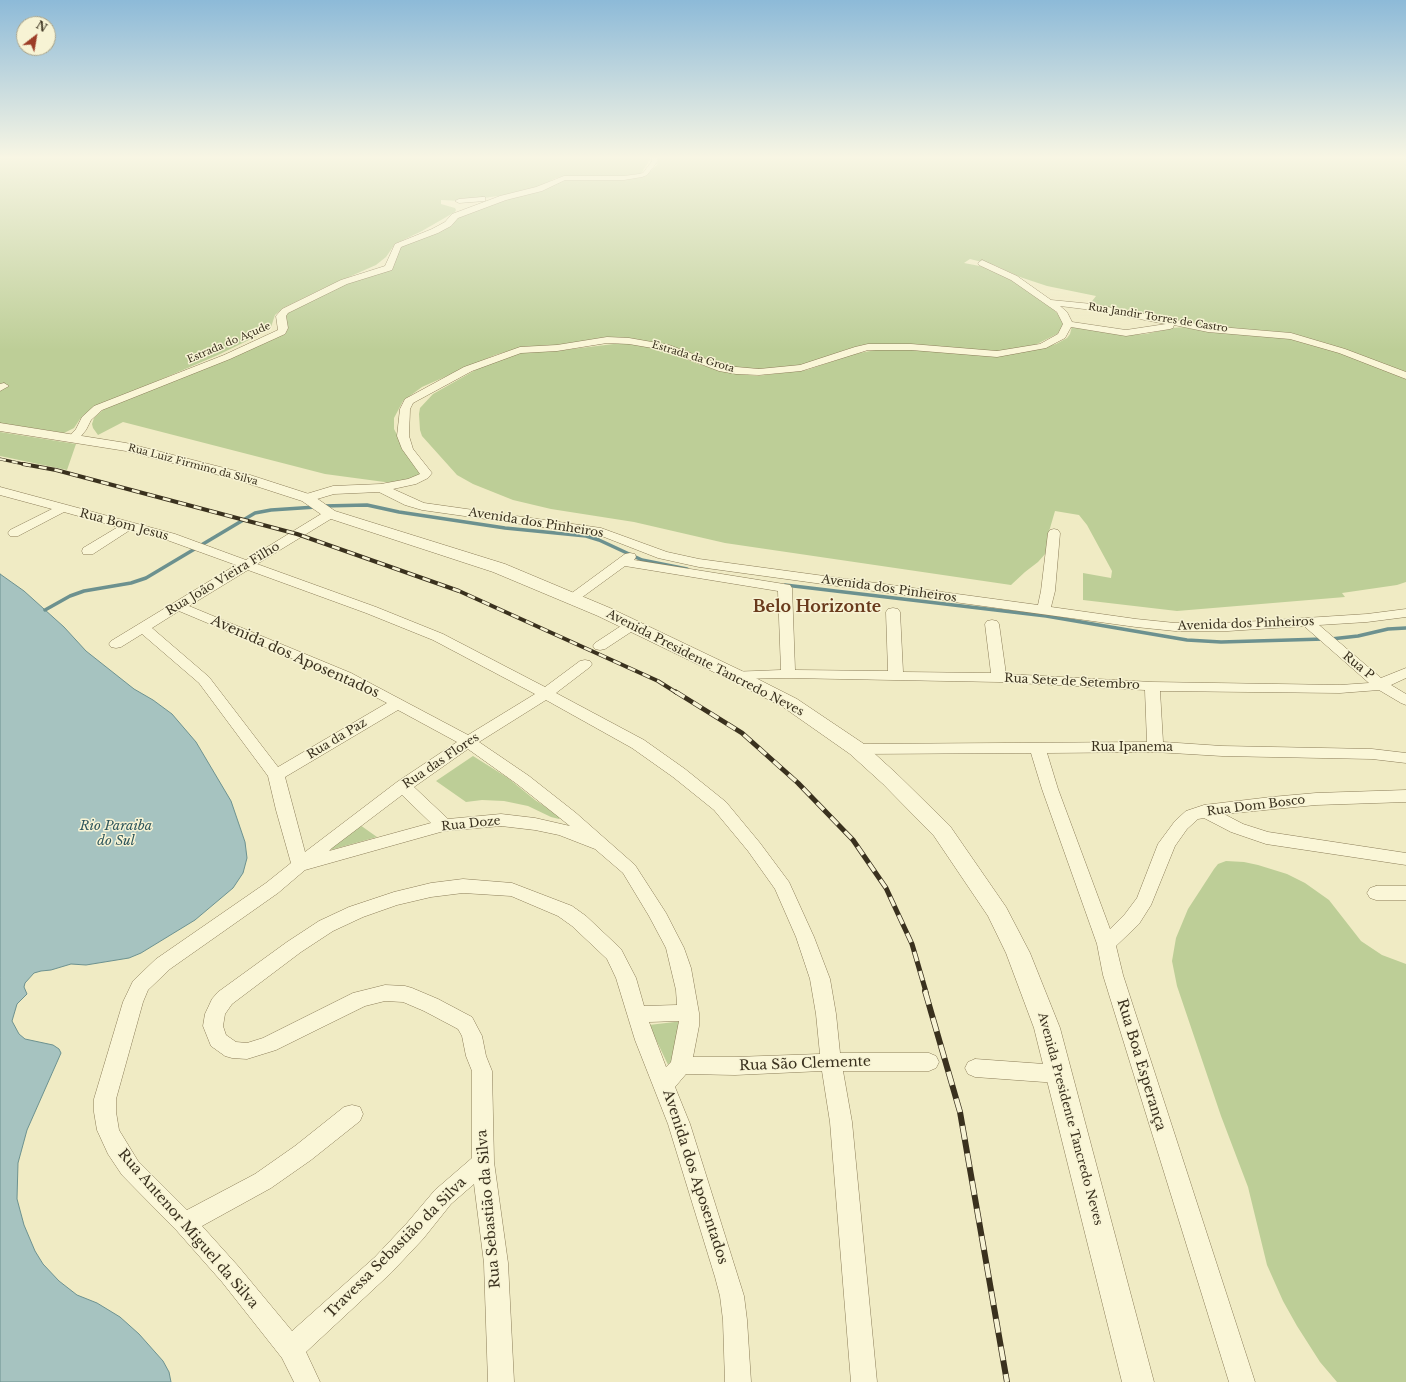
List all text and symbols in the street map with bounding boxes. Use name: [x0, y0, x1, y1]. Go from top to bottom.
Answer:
north arrow: [16, 16, 56, 56]
text: N: [34, 18, 50, 35]
street label: Rua Jandir Torres de Castro: [1087, 301, 1229, 335]
street label: Estrada do Açude: [186, 320, 272, 366]
street label: Estrada da Grota: [650, 339, 736, 375]
street label: Rua Luiz Firmino da Silva: [127, 442, 259, 488]
street label: Avenida dos Pinheiros: [467, 505, 605, 541]
street label: Rua Bom Jesus: [78, 506, 170, 544]
street label: Rua João Vieira Filho: [164, 539, 282, 619]
street label: Avenida dos Pinheiros: [820, 572, 958, 606]
district label: Belo Horizonte: [753, 597, 881, 617]
street label: Avenida Presidente Tancredo Neves: [604, 607, 806, 719]
street label: Avenida dos Aposentados: [208, 612, 382, 702]
street label: Avenida dos Pinheiros: [1177, 614, 1315, 634]
street label: Rua P: [1340, 649, 1376, 683]
street label: Rua Sete de Setembro: [1004, 671, 1140, 693]
street label: Rua da Paz: [304, 716, 370, 762]
street label: Rua das Flores: [400, 730, 482, 792]
street label: Rua Ipanema: [1091, 741, 1173, 755]
street label: Rua Dom Bosco: [1206, 793, 1306, 819]
street label: Rua Doze: [441, 814, 501, 834]
water label: Rio Paraiba do Sul: [80, 818, 152, 849]
street label: Rua Boa Esperança: [1113, 997, 1169, 1133]
street label: Avenida Presidente Tancredo Neves: [1035, 1011, 1105, 1227]
street label: Rua São Clemente: [739, 1053, 871, 1075]
street label: Avenida dos Aposentados: [659, 1088, 731, 1266]
street label: Rua Sebastião da Silva: [474, 1129, 504, 1289]
street label: Rua Antenor Miguel da Silva: [114, 1146, 262, 1312]
street label: Travessa Sebastião da Silva: [322, 1174, 470, 1322]

